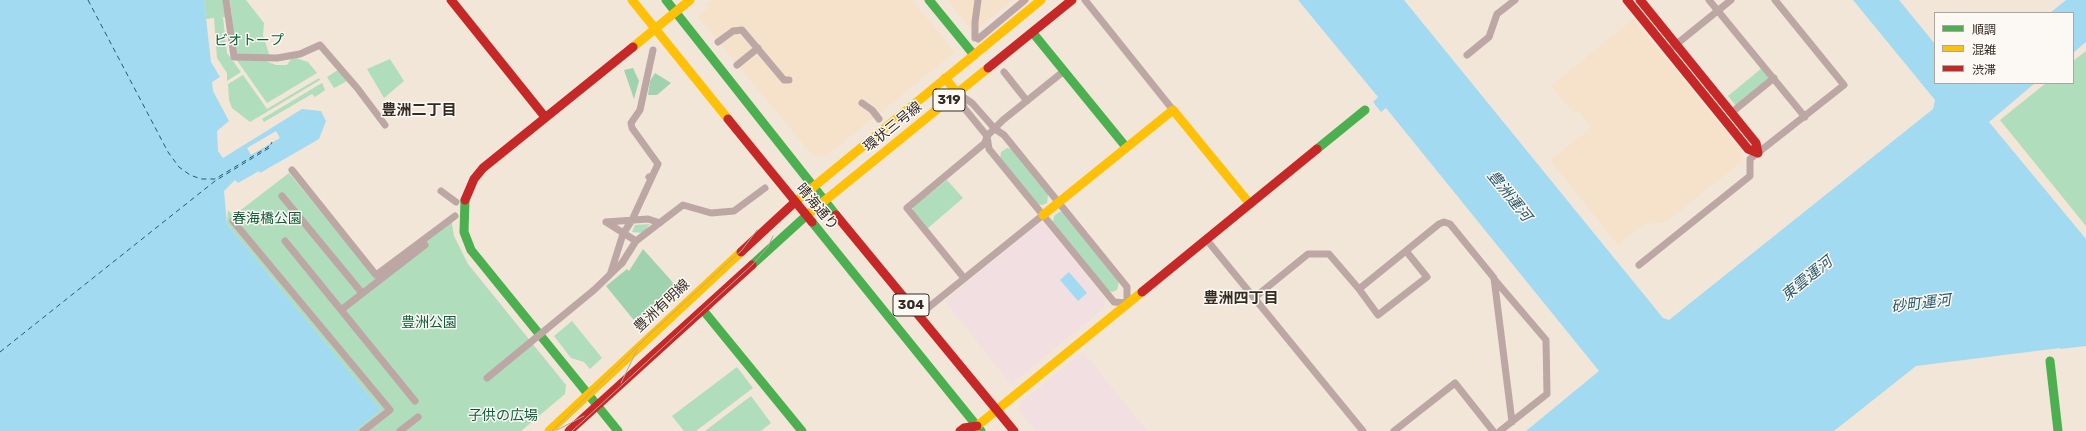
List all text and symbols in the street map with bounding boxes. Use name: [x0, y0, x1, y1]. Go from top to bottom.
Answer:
legend: [1934, 12, 2074, 84]
text: 順調: [1972, 23, 1996, 37]
park label: ビオトープ: [214, 33, 284, 49]
text: 混雑: [1972, 43, 1996, 57]
text: 渋滞: [1972, 63, 1996, 77]
road number: 319: [933, 89, 965, 111]
street label: 環状三号線: [861, 98, 925, 156]
district label: 豊洲二丁目: [382, 102, 456, 120]
water label: 豊洲運河: [1483, 167, 1535, 225]
street label: 晴海通り: [793, 180, 841, 234]
park label: 春海橋公園: [232, 211, 302, 227]
water label: 東雲運河: [1778, 253, 1836, 305]
street label: 豊洲有明線: [631, 276, 693, 336]
district label: 豊洲四丁目: [1204, 290, 1278, 308]
water label: 砂町運河: [1890, 291, 1952, 317]
road number: 304: [893, 294, 929, 316]
park label: 豊洲公園: [401, 315, 457, 331]
park label: 子供の広場: [468, 408, 538, 424]

